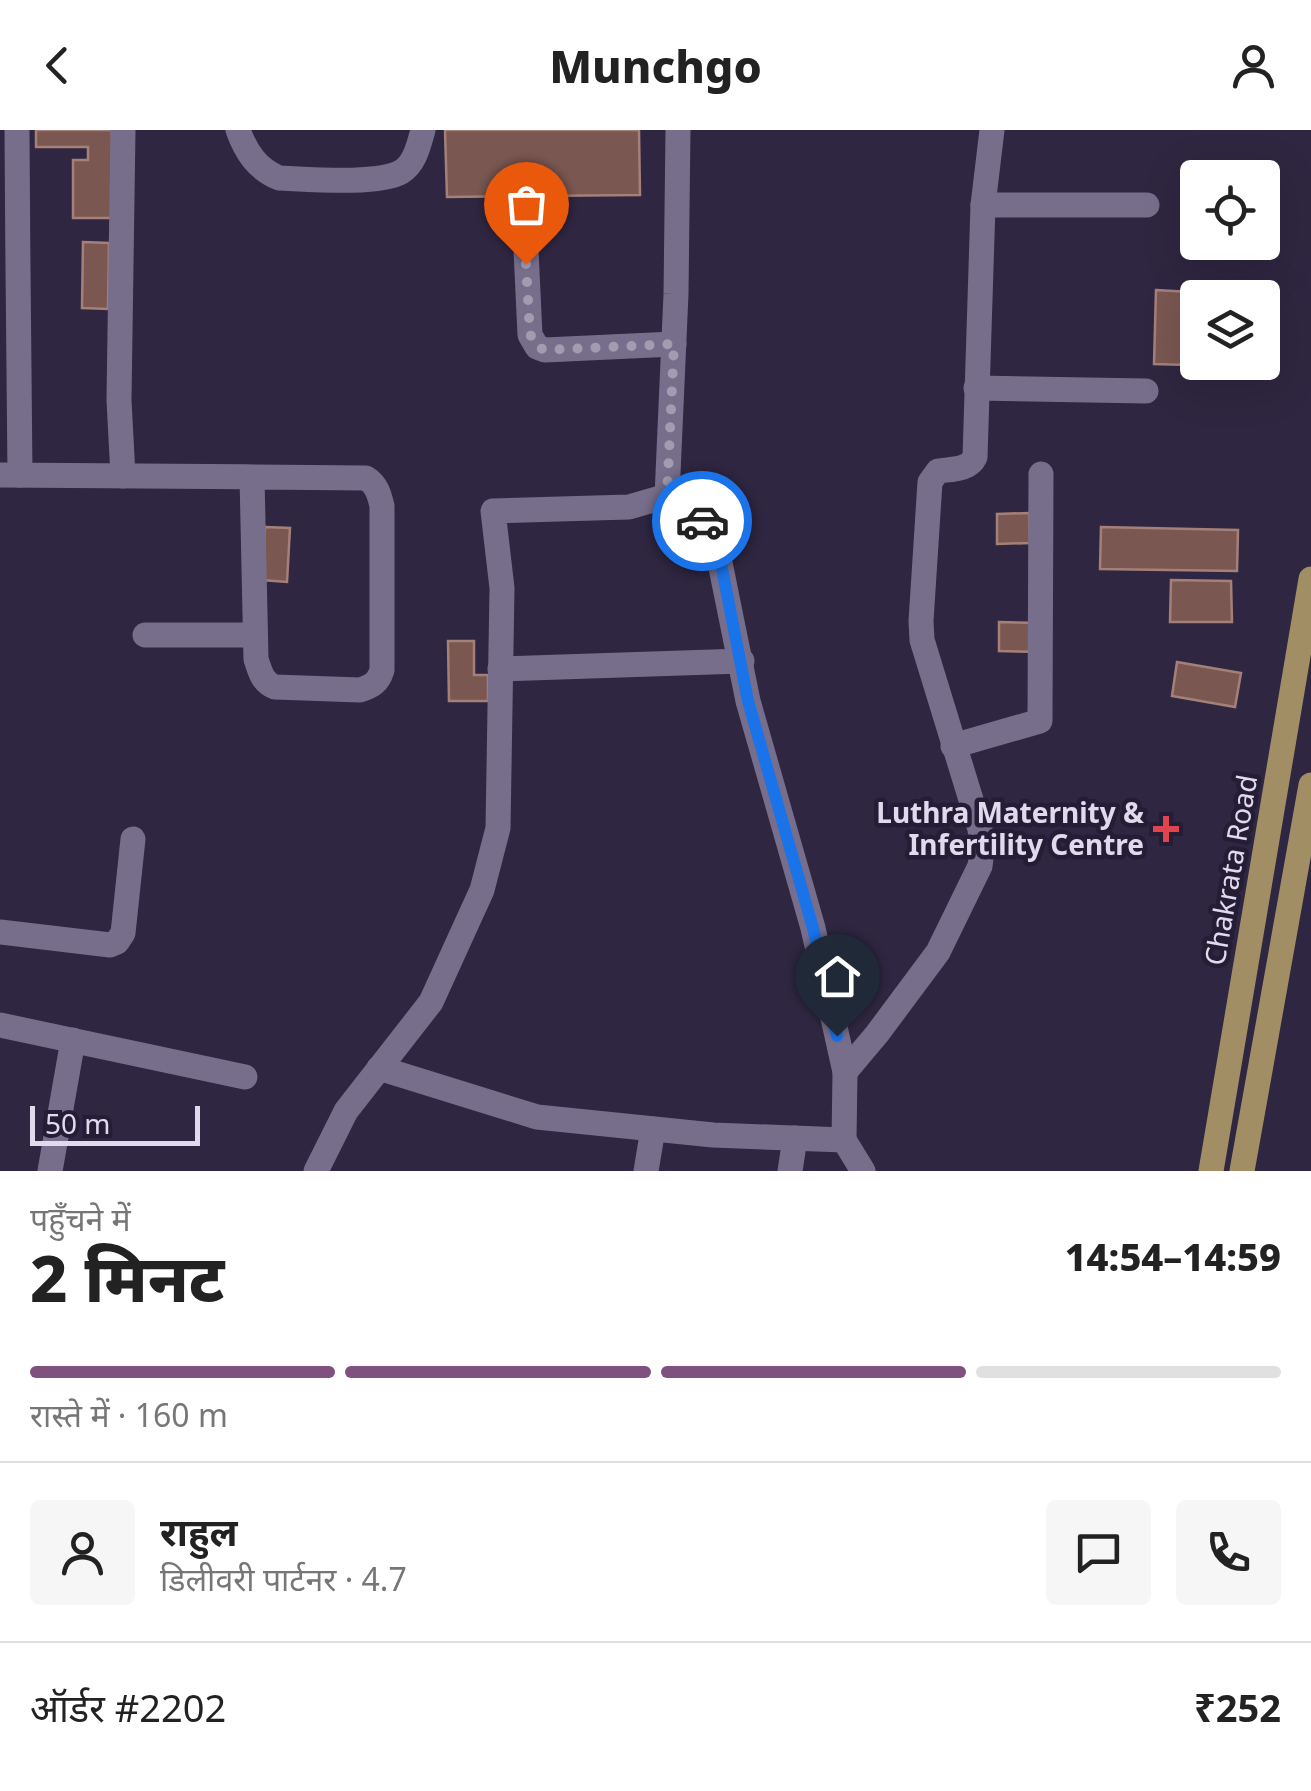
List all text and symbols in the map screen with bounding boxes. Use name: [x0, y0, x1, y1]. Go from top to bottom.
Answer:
text: Munchgo: [549, 35, 762, 96]
icon: back: [30, 38, 85, 93]
icon: person: [1226, 38, 1281, 93]
map controls: [1180, 160, 1280, 380]
button: locate: [1180, 160, 1280, 260]
pin: [484, 162, 569, 265]
icon: bag: [499, 177, 554, 232]
button: layers: [1180, 280, 1280, 380]
courier: [652, 471, 752, 571]
icon: car: [675, 494, 730, 549]
street label: Chakrata Road: [1195, 772, 1265, 968]
place label: Luthra Maternity & Infertility Centre: [876, 793, 1144, 863]
marker: Luthra Maternity & Infertility Centre: [1153, 816, 1179, 842]
pin: [795, 934, 880, 1037]
icon: home: [810, 949, 865, 1004]
scale bar: [30, 1101, 200, 1146]
text: 50 m: [45, 1104, 111, 1142]
text: पहुँचने में: [30, 1197, 131, 1240]
text: 14:54–14:59: [1065, 1230, 1281, 1282]
text: 2 मिनट: [30, 1233, 224, 1321]
text: रास्ते में · 160 m: [30, 1393, 228, 1436]
button: person: [30, 1500, 135, 1605]
button: chat: [1046, 1500, 1151, 1605]
button: phone: [1176, 1500, 1281, 1605]
text: राहुल: [160, 1505, 237, 1557]
text: डिलीवरी पार्टनर · 4.7: [160, 1557, 407, 1600]
text: ऑर्डर #2202: [30, 1681, 226, 1733]
text: ₹252: [1194, 1681, 1281, 1733]

